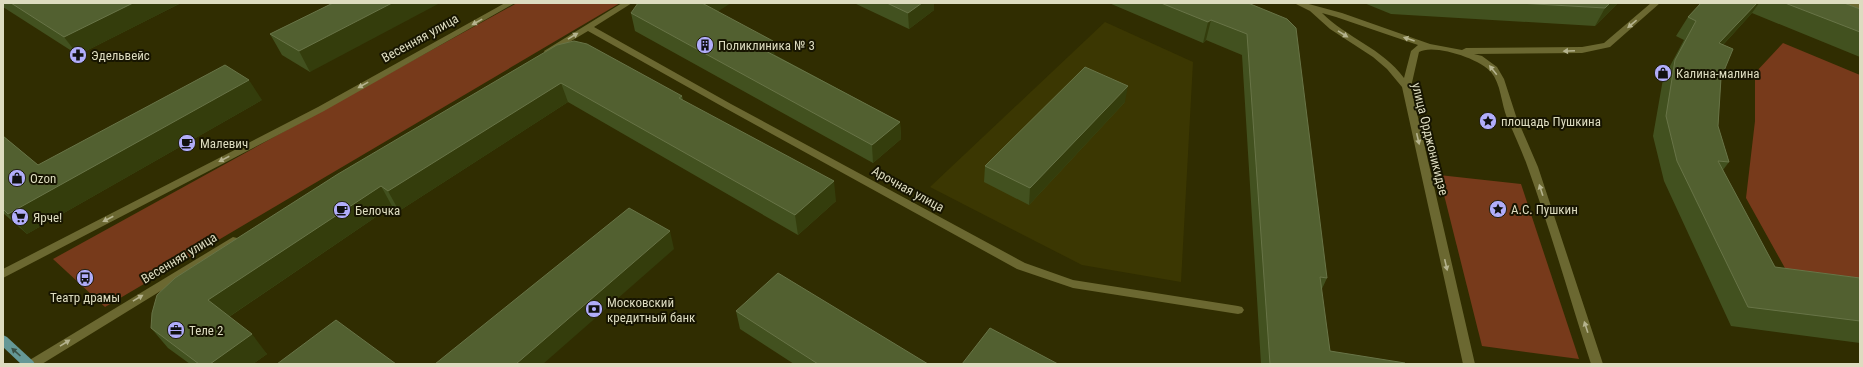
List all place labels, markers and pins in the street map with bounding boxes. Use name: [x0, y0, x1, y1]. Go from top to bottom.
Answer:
building icon: Поликлиника № 3: [695, 35, 715, 55]
place label: Поликлиника № 3: [718, 38, 815, 53]
pharmacy icon: Эдельвейс: [68, 45, 88, 65]
place label: Эдельвейс: [91, 48, 150, 63]
shop icon: Калина-малина: [1653, 63, 1673, 83]
place label: Калина-малина: [1676, 66, 1760, 81]
place icon: площадь Пушкина: [1478, 111, 1498, 131]
place label: площадь Пушкина: [1501, 114, 1601, 129]
cafe icon: Малевич: [177, 133, 197, 153]
place label: Малевич: [200, 136, 248, 151]
shop icon: Ozon: [7, 168, 27, 188]
place label: Ozon: [30, 171, 56, 186]
place icon: А.С. Пушкин: [1488, 199, 1508, 219]
cafe icon: Белочка: [332, 200, 352, 220]
place label: А.С. Пушкин: [1511, 202, 1578, 217]
place label: Белочка: [355, 203, 400, 218]
supermarket icon: Ярче!: [10, 207, 30, 227]
place label: Ярче!: [33, 210, 62, 225]
bus stop icon: Театр драмы: [75, 268, 95, 288]
place label: Театр драмы: [50, 290, 120, 305]
place label: Московский кредитный банк: [607, 295, 696, 325]
bank icon: Московский кредитный банк: [584, 299, 604, 319]
office icon: Теле 2: [166, 320, 186, 340]
place label: Теле 2: [189, 323, 223, 338]

